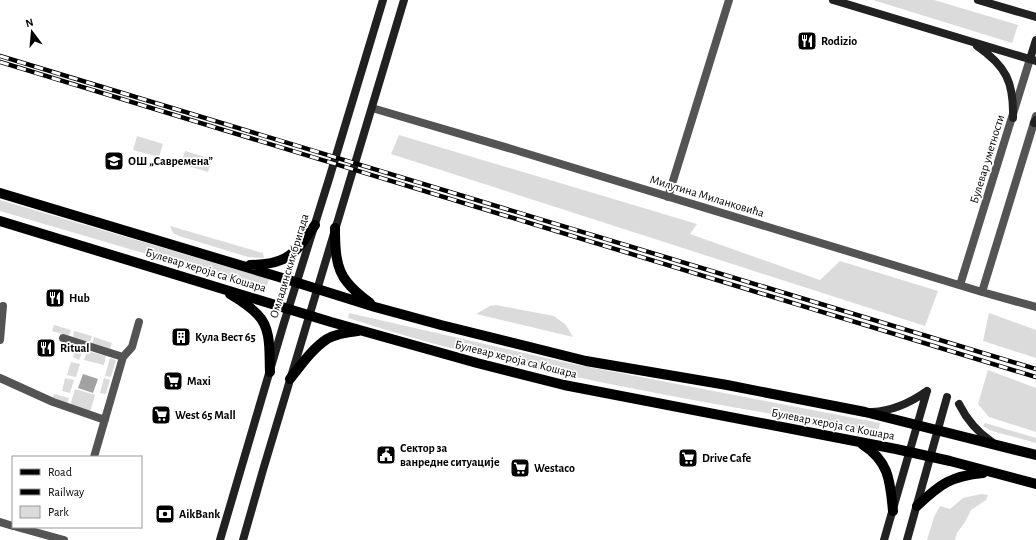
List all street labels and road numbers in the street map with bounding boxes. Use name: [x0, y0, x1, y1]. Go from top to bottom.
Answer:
street label: Булевар уметности: [968, 113, 1007, 205]
street label: Милутина Миланковића: [648, 173, 766, 220]
street label: Омладинских бригада: [267, 212, 311, 320]
street label: Булевар хероја са Кошара: [144, 246, 268, 295]
street label: Булевар хероја са Кошара: [453, 338, 579, 381]
street label: Булевар хероја са Кошара: [770, 406, 896, 443]

